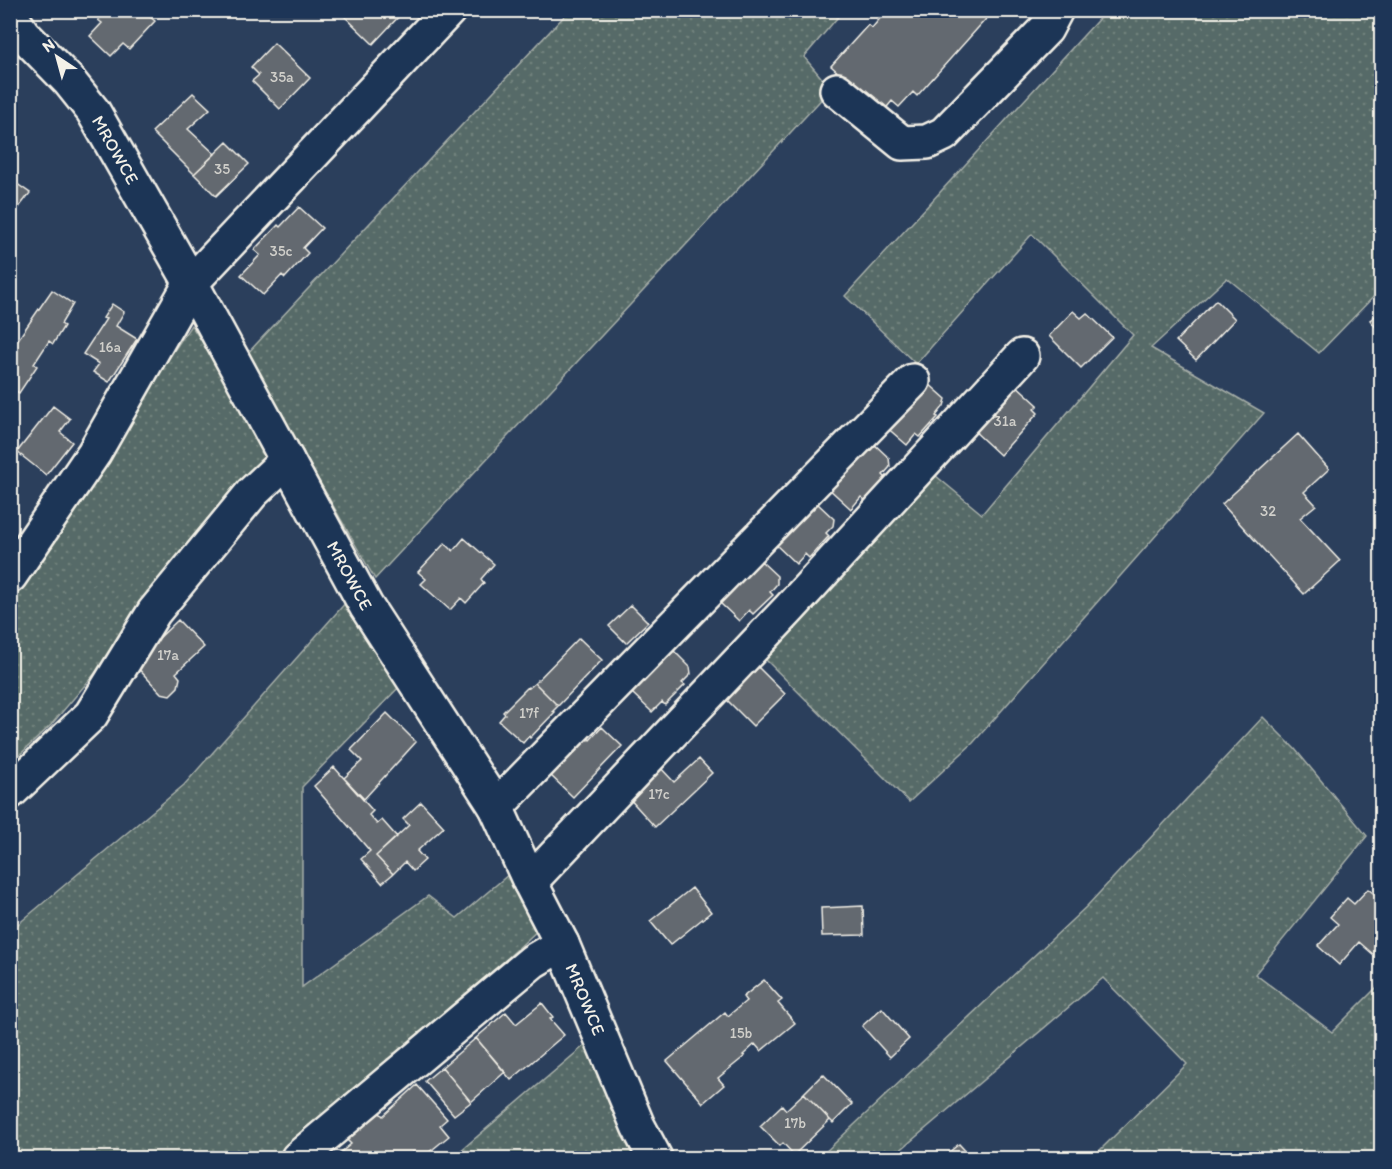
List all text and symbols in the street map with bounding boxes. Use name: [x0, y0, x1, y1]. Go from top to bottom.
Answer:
north arrow: [27, 27, 87, 87]
text: N: [39, 34, 58, 56]
house number: 35a: [270, 68, 294, 86]
street label: MROWCE: [87, 112, 143, 188]
house number: 35: [214, 160, 230, 178]
house number: 35c: [269, 242, 293, 260]
house number: 16a: [99, 338, 122, 356]
house number: 31a: [994, 412, 1017, 430]
house number: 32: [1260, 502, 1276, 520]
street label: MROWCE: [322, 537, 377, 614]
house number: 17a: [157, 646, 179, 664]
house number: 17f: [519, 704, 539, 722]
house number: 17c: [648, 785, 670, 803]
street label: MROWCE: [560, 960, 610, 1038]
house number: 15b: [730, 1024, 753, 1042]
house number: 17b: [784, 1114, 806, 1132]

